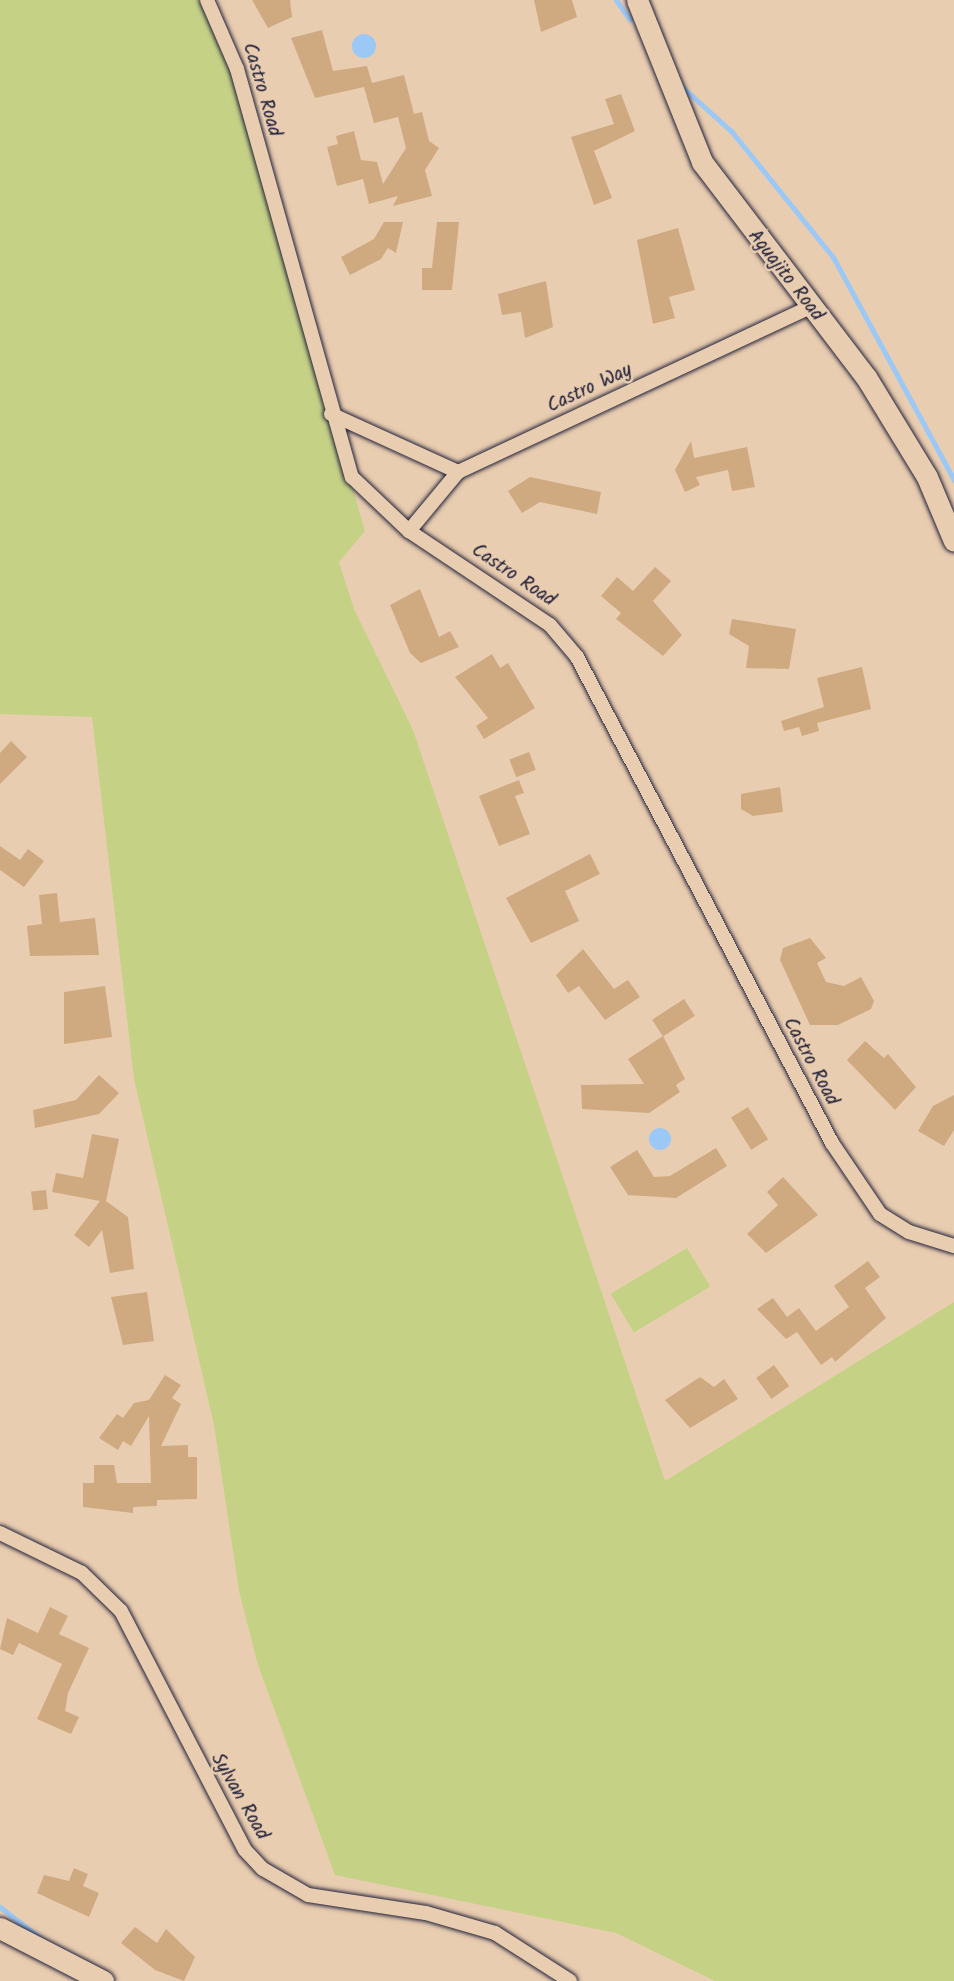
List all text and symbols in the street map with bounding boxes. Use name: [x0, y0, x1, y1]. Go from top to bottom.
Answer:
street label: Castro Road: [237, 41, 285, 139]
street label: Aguajito Road: [742, 226, 828, 326]
street label: Castro Way: [544, 359, 636, 419]
street label: Castro Road: [467, 540, 559, 612]
street label: Castro Road: [777, 1014, 843, 1110]
street label: Sylvan Road: [205, 1750, 273, 1844]

